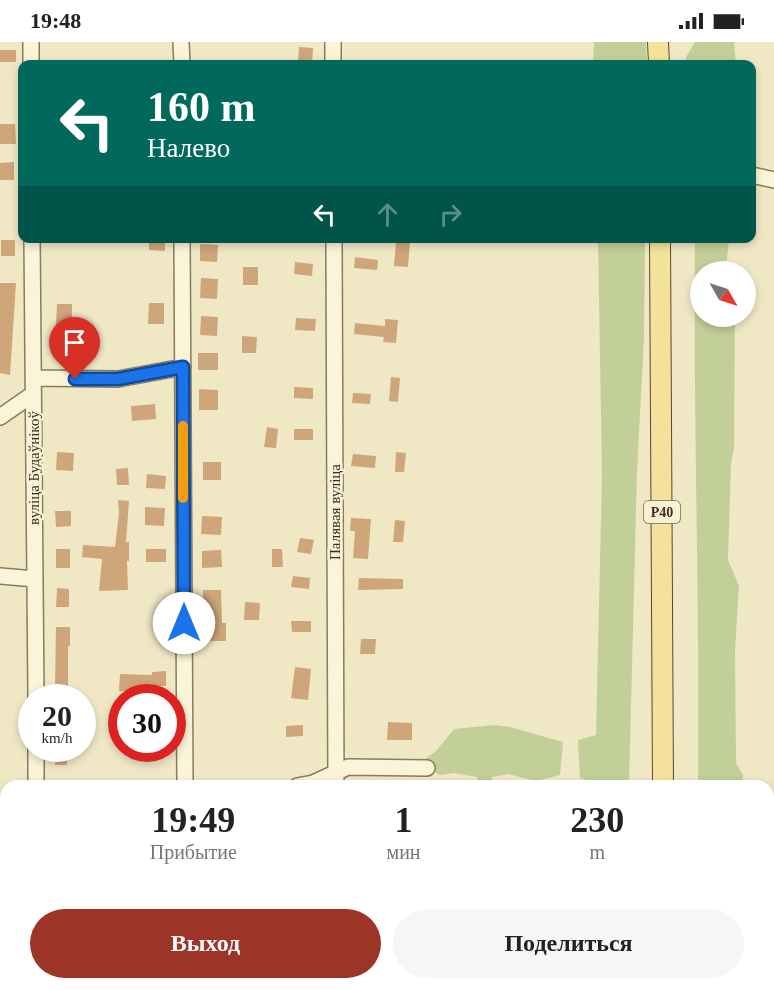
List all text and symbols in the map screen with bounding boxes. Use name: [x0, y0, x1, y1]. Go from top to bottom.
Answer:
text: 19:48: [30, 8, 81, 33]
icon: left: [48, 84, 126, 162]
text: 160 m: [147, 84, 256, 130]
text: Налево: [147, 133, 230, 163]
icon: left: [308, 198, 341, 231]
icon: ahead: [371, 198, 404, 231]
icon: right: [434, 198, 467, 231]
north arrow: [690, 261, 756, 327]
map controls: [690, 261, 756, 327]
pin: [49, 317, 100, 379]
icon: arrive: [58, 326, 91, 359]
street label: вуліца Будаўнікоў: [26, 411, 42, 525]
street label: Палявая вуліца: [327, 464, 343, 560]
road number: Р40: [644, 501, 680, 523]
position arrow: [152, 591, 216, 655]
speed limit sign: 30: [108, 684, 186, 762]
text: 20: [42, 699, 72, 732]
text: km/h: [42, 730, 72, 746]
text: 19:49: [151, 800, 235, 840]
text: 1: [395, 800, 413, 840]
text: 230: [570, 800, 624, 840]
text: Прибытие: [150, 841, 237, 863]
text: мин: [387, 841, 421, 863]
text: m: [589, 841, 605, 863]
button: Выход: [30, 909, 381, 978]
button: Поделиться: [393, 909, 744, 978]

